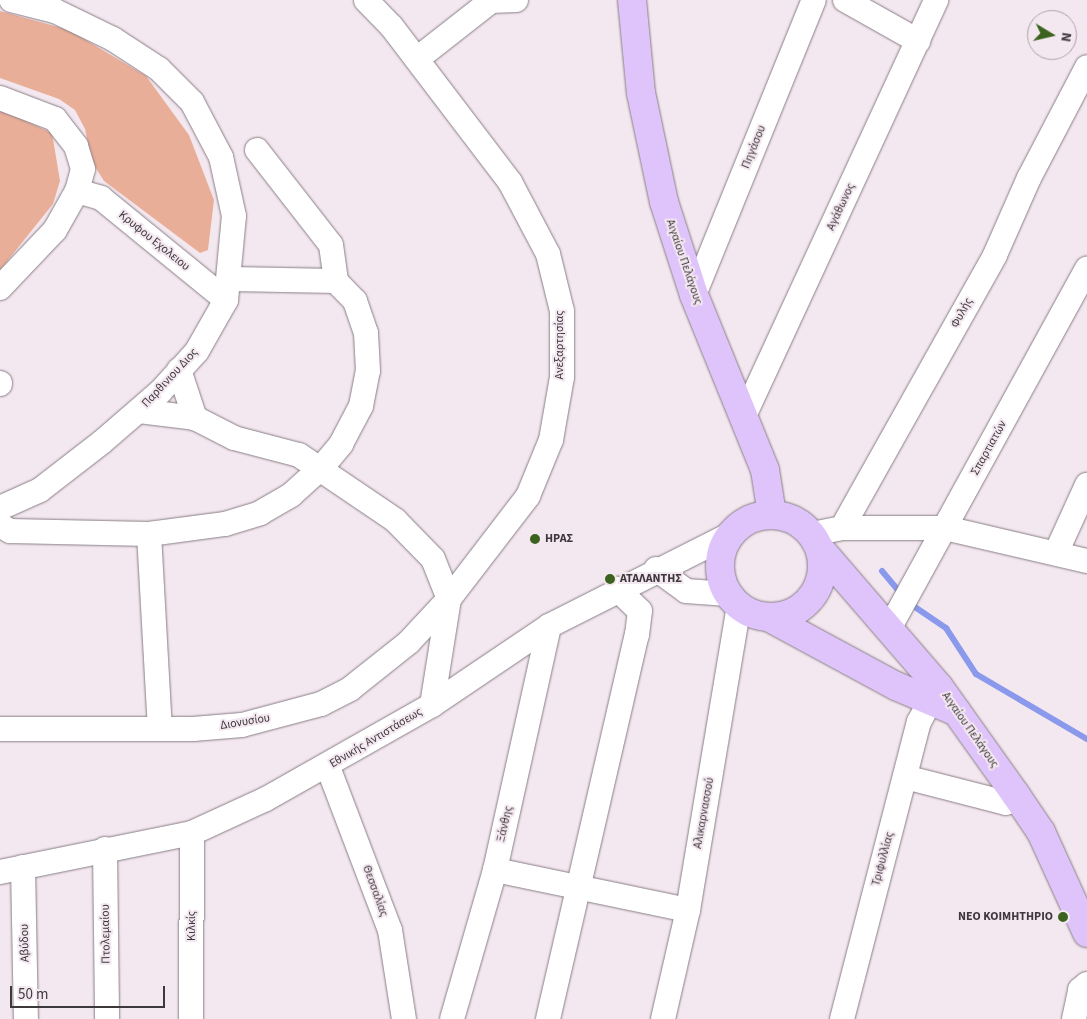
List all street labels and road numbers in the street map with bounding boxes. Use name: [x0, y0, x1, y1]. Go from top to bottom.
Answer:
street label: Πηγάσου: [739, 123, 769, 171]
street label: Αγάθωνος: [824, 181, 858, 233]
street label: Κρυφου Εχολειου: [116, 208, 192, 274]
street label: Αιγαίου Πελάγους: [663, 217, 705, 307]
street label: Φυλής: [948, 295, 976, 331]
street label: Ανεξαρτησίας: [553, 310, 567, 380]
street label: Παρθινιου Διος: [139, 345, 201, 411]
street label: Σπαρτιατών: [968, 418, 1010, 478]
street label: Αιγαίου Πελάγους: [939, 689, 1001, 771]
street label: Εθνικής Αντιστάσεως: [327, 705, 425, 771]
street label: Διονυσίου: [219, 711, 271, 733]
street label: Αλικαρνασσού: [691, 776, 717, 850]
street label: Ξάνθης: [494, 805, 516, 843]
street label: Τριφυλλίας: [869, 830, 897, 888]
street label: Θεσσαλίας: [359, 863, 391, 919]
street label: Πτολεμαίου: [98, 904, 114, 964]
street label: Κιλκίς: [185, 911, 199, 941]
street label: Αβύδου: [17, 924, 33, 962]

